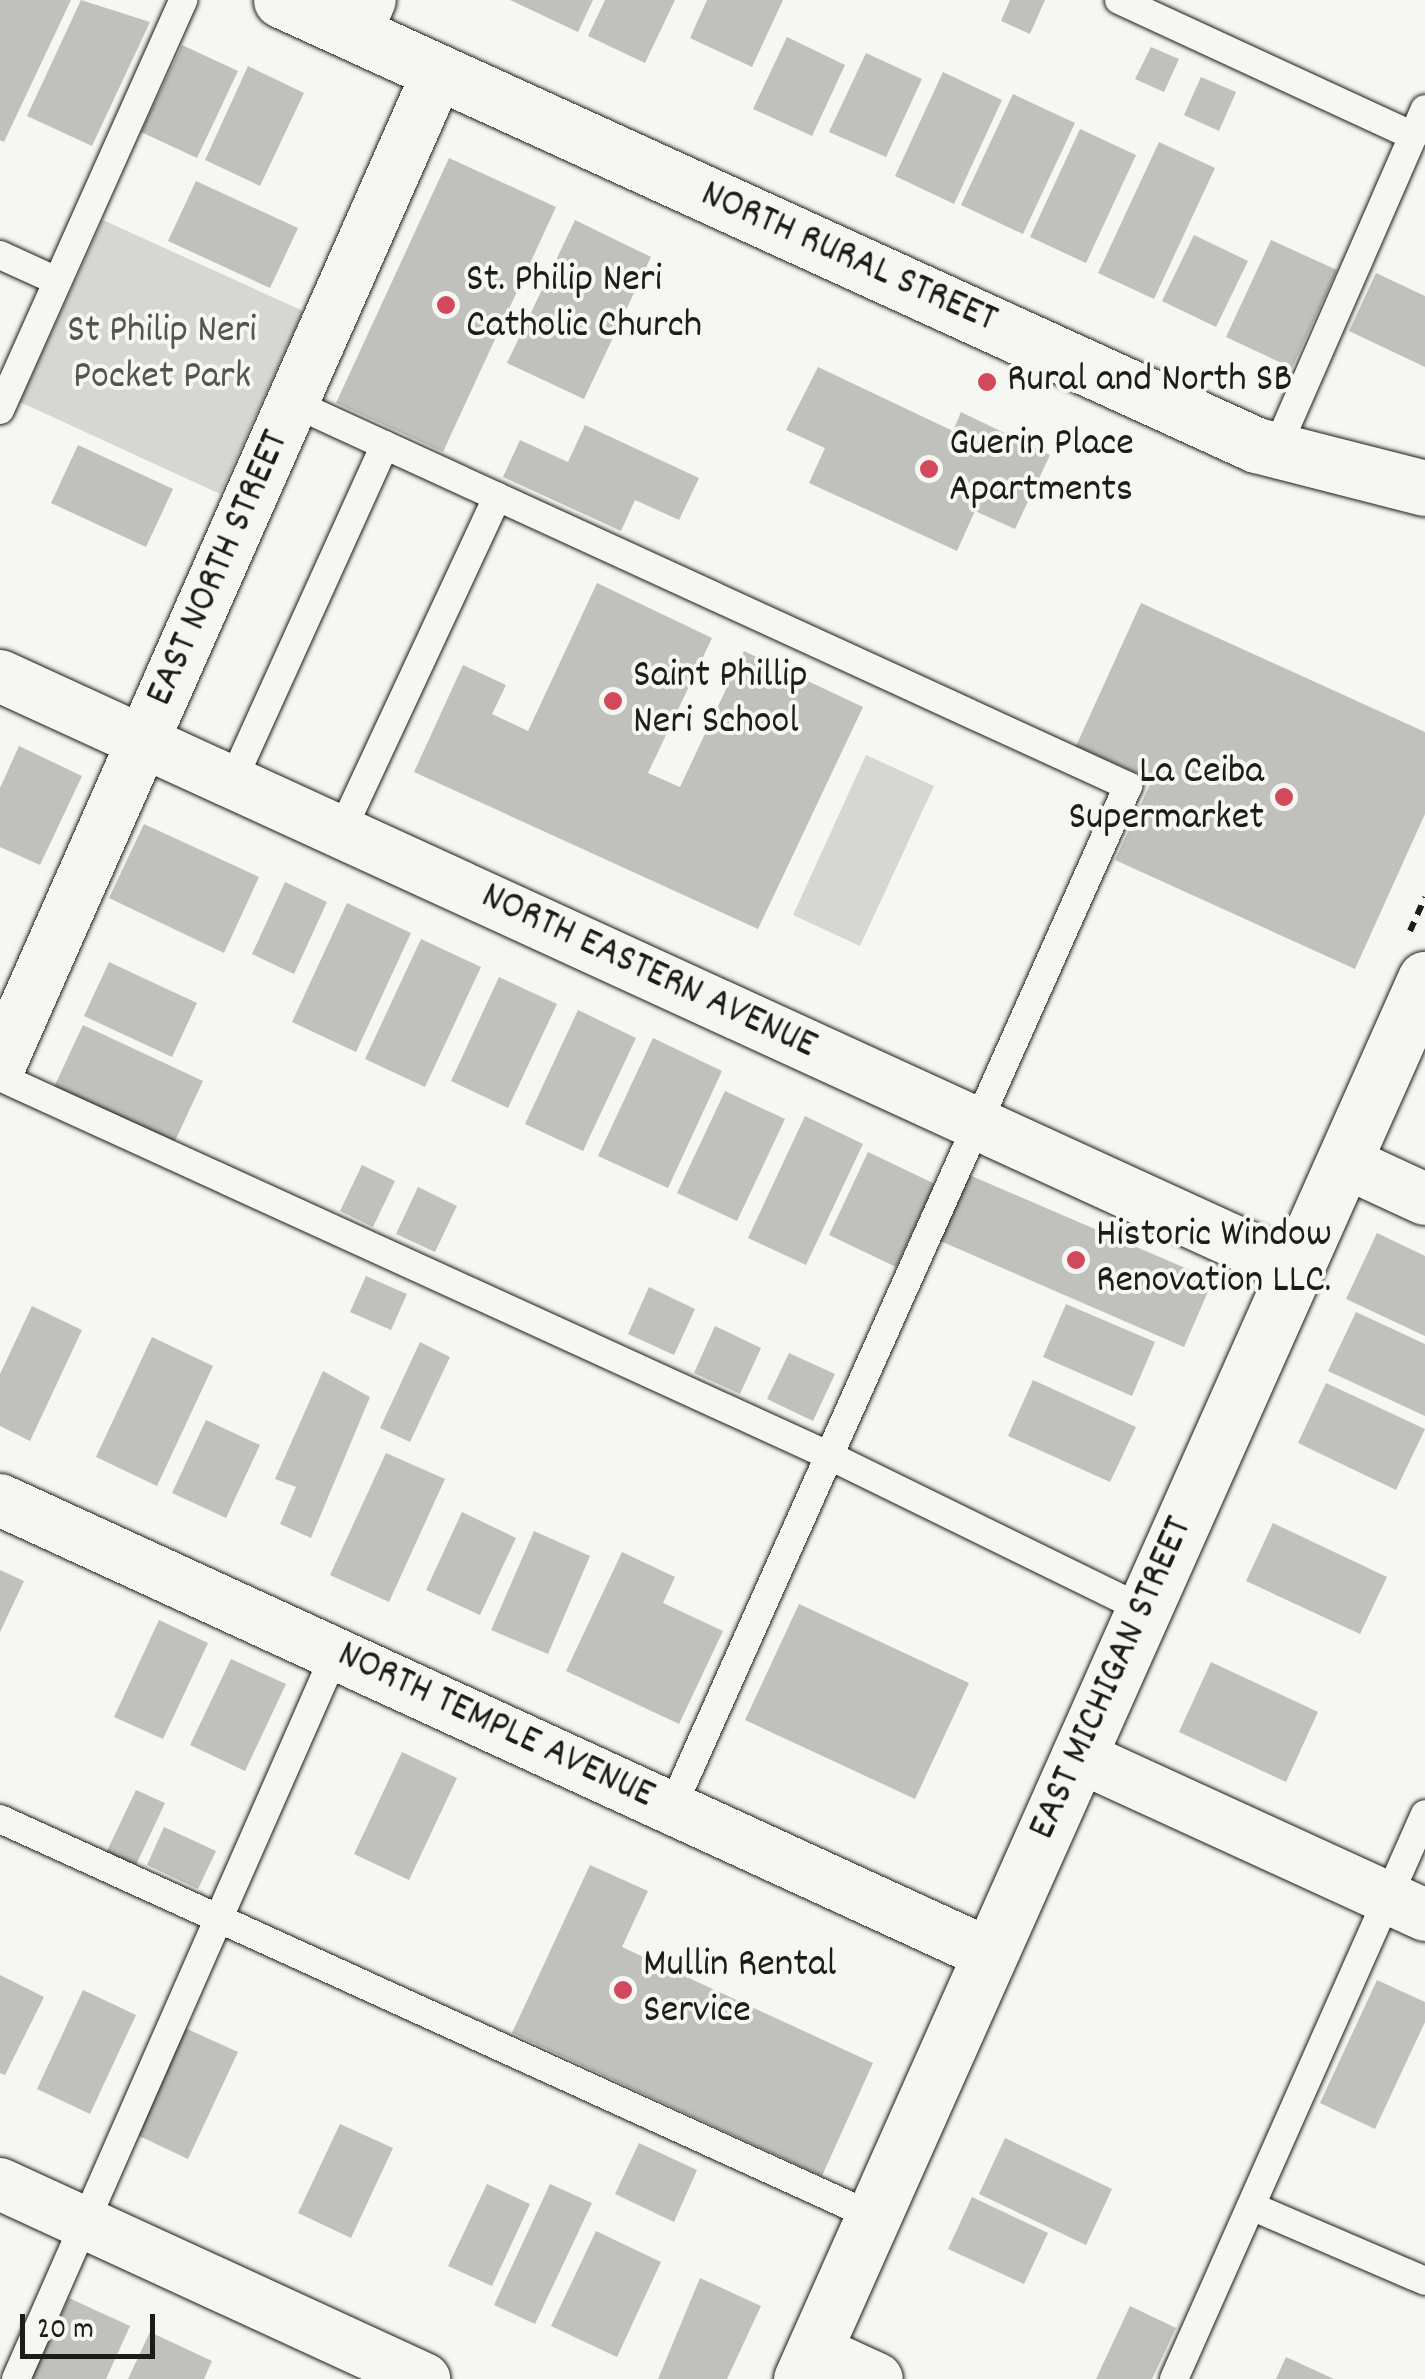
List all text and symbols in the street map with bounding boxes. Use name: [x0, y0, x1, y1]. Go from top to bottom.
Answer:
street label: NORTH RURAL STREET: [693, 172, 1003, 346]
place label: St. Philip Neri Catholic Church: [466, 258, 702, 352]
marker: St. Philip Neri Catholic Church: [435, 294, 457, 316]
park label: St Philip Neri Pocket Park: [67, 309, 257, 403]
place label: Rural and North SB: [1007, 358, 1292, 406]
marker: Rural and North SB: [976, 371, 998, 393]
place label: Guerin Place Apartments: [949, 422, 1134, 516]
street label: EAST NORTH STREET: [138, 424, 302, 714]
marker: Guerin Place Apartments: [918, 458, 940, 480]
place label: Saint Phillip Neri School: [633, 654, 808, 748]
marker: Saint Phillip Neri School: [602, 690, 624, 712]
place label: La Ceiba Supermarket: [1068, 750, 1264, 844]
marker: La Ceiba Supermarket: [1273, 786, 1295, 808]
street label: NORTH EASTERN AVENUE: [473, 874, 823, 1072]
place label: Historic Window Renovation LLC.: [1096, 1213, 1332, 1307]
marker: Historic Window Renovation LLC.: [1065, 1249, 1087, 1271]
street label: EAST MICHIGAN STREET: [1020, 1510, 1206, 1848]
street label: NORTH TEMPLE AVENUE: [329, 1633, 661, 1821]
place label: Mullin Rental Service: [643, 1943, 836, 2037]
marker: Mullin Rental Service: [612, 1979, 634, 2001]
scale bar: [25, 2294, 160, 2356]
text: 20 m: [37, 2310, 94, 2353]

